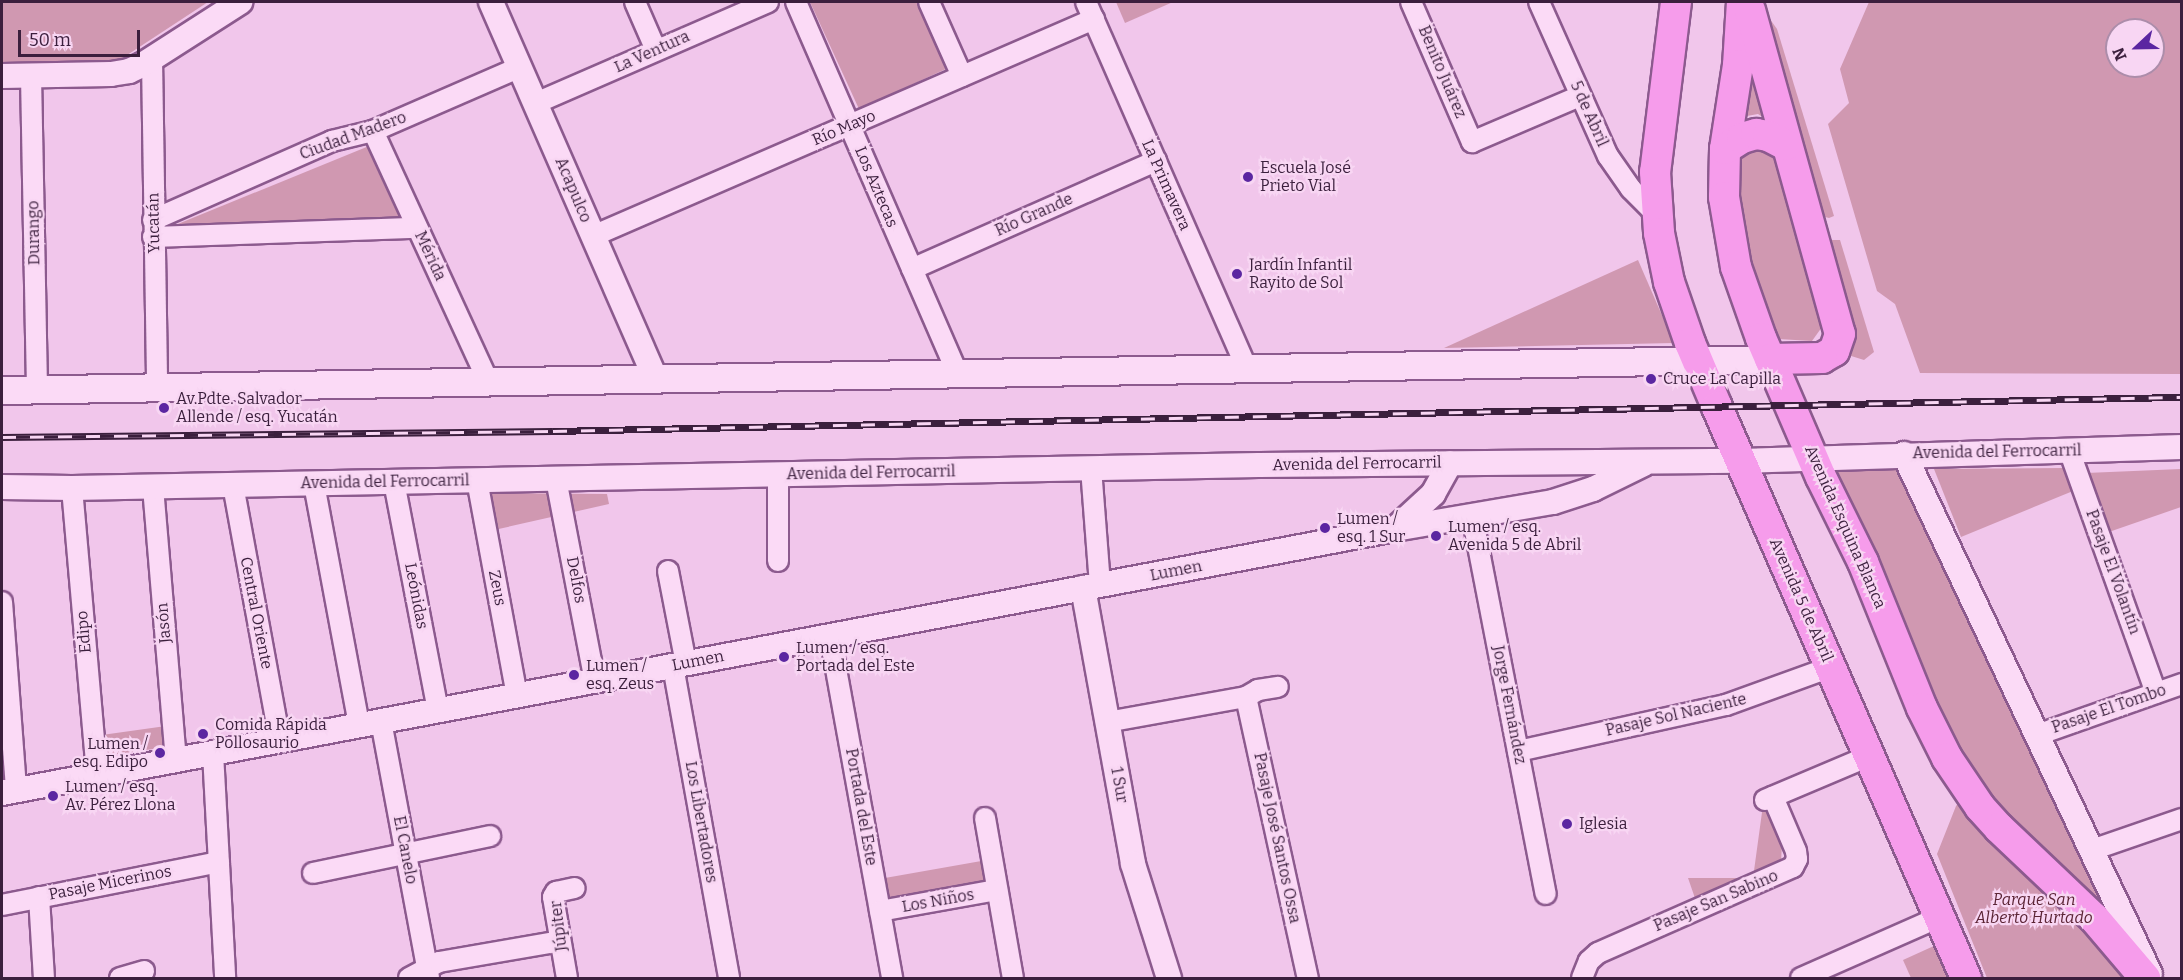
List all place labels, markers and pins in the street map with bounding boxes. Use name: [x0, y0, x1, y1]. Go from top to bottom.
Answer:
place label: Escuela José Prieto Vial: [1260, 158, 1351, 196]
marker: Escuela José Prieto Vial: [1241, 170, 1255, 184]
place label: Jardín Infantil Rayito de Sol: [1249, 255, 1352, 293]
marker: Jardín Infantil Rayito de Sol: [1230, 267, 1244, 281]
place label: Cruce La Capilla: [1663, 369, 1781, 389]
marker: Cruce La Capilla: [1644, 372, 1658, 386]
place label: Av.Pdte. Salvador Allende / esq. Yucatán: [176, 389, 338, 427]
marker: Av.Pdte. Salvador Allende / esq. Yucatán: [157, 401, 171, 415]
place label: Lumen / esq. 1 Sur: [1337, 509, 1405, 547]
place label: Lumen / esq. Avenida 5 de Abril: [1448, 517, 1581, 555]
marker: Lumen / esq. 1 Sur: [1318, 521, 1332, 535]
marker: Lumen / esq. Avenida 5 de Abril: [1429, 529, 1443, 543]
place label: Lumen / esq. Portada del Este: [796, 638, 915, 676]
marker: Lumen / esq. Portada del Este: [777, 650, 791, 664]
place label: Lumen / esq. Zeus: [586, 656, 654, 694]
marker: Lumen / esq. Zeus: [567, 668, 581, 682]
place label: Comida Rápida Pollosaurio: [215, 715, 327, 753]
marker: Comida Rápida Pollosaurio: [196, 727, 210, 741]
place label: Lumen / esq. Edipo: [73, 734, 148, 772]
marker: Lumen / esq. Edipo: [153, 746, 167, 760]
place label: Lumen / esq. Av. Pérez Llona: [65, 777, 175, 815]
marker: Lumen / esq. Av. Pérez Llona: [46, 789, 60, 803]
place label: Iglesia: [1579, 814, 1627, 834]
marker: Iglesia: [1560, 817, 1574, 831]

